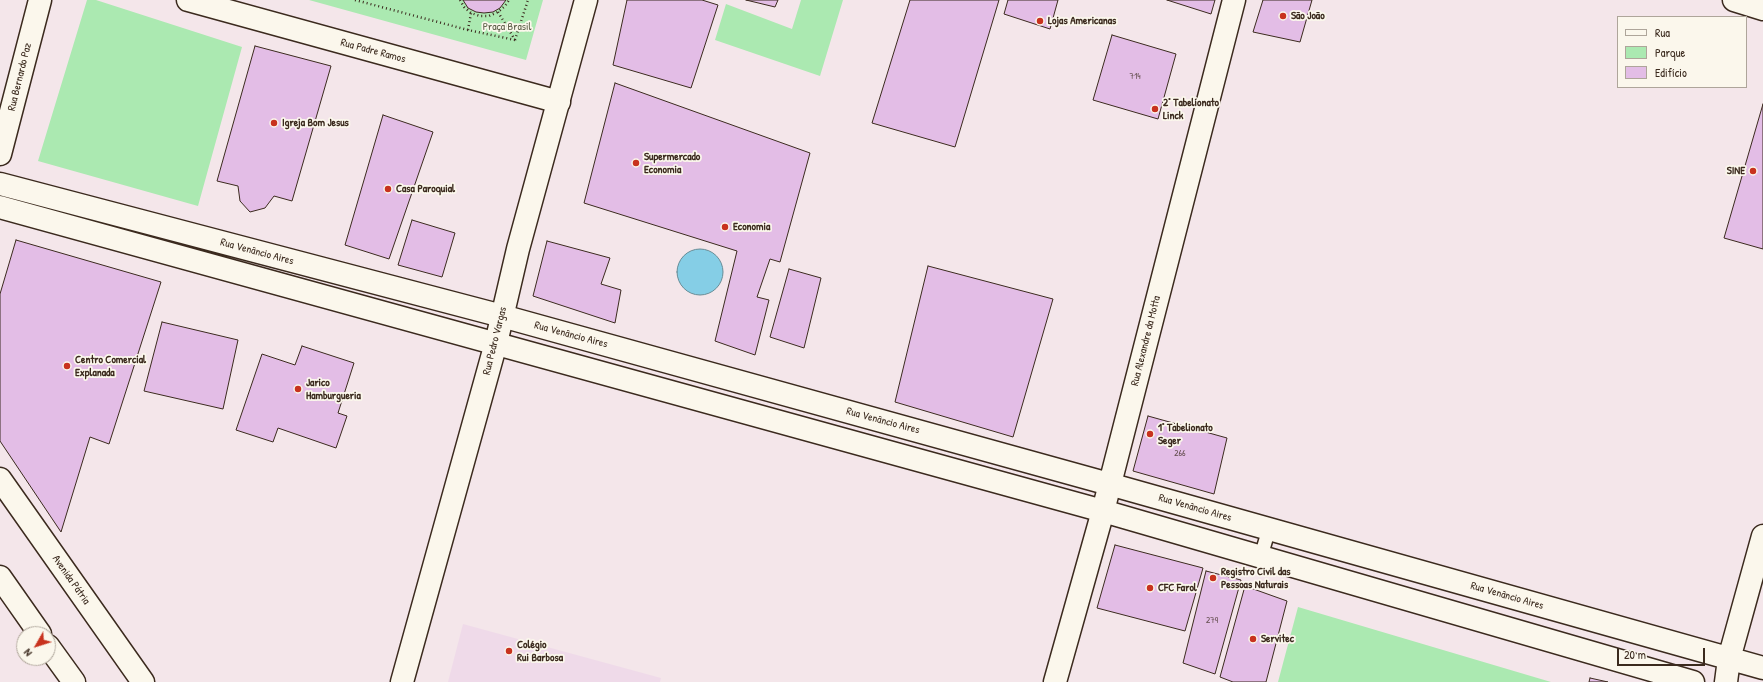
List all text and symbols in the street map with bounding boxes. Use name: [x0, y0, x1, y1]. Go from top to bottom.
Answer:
place label: São João: [1291, 9, 1325, 23]
marker: São João: [1278, 11, 1288, 21]
place label: Lojas Americanas: [1048, 14, 1116, 28]
marker: Lojas Americanas: [1035, 16, 1045, 26]
legend: [1617, 16, 1747, 88]
park label: Praça Brasil: [483, 20, 531, 34]
text: Rua: [1655, 24, 1670, 41]
street label: Rua Padre Ramos: [339, 36, 407, 66]
street label: Rua Bernardo Paz: [5, 42, 35, 112]
text: Parque: [1655, 44, 1685, 61]
text: Edifício: [1655, 64, 1687, 81]
house number: 714: [1129, 72, 1141, 82]
place label: 2° Tabelionato Linck: [1163, 96, 1219, 122]
marker: 2° Tabelionato Linck: [1150, 104, 1160, 114]
place label: Igreja Bom Jesus: [282, 116, 349, 130]
marker: Igreja Bom Jesus: [269, 118, 279, 128]
place label: Supermercado Economia: [644, 150, 700, 176]
marker: Supermercado Economia: [631, 158, 641, 168]
place label: SINE: [1727, 164, 1745, 178]
marker: SINE: [1748, 166, 1758, 176]
place label: Casa Paroquial: [396, 182, 455, 196]
marker: Casa Paroquial: [383, 184, 393, 194]
place label: Economia: [733, 220, 770, 234]
marker: Economia: [720, 222, 730, 232]
street label: Rua Venâncio Aires: [219, 236, 295, 268]
street label: Rua Alexandre da Motta: [1128, 295, 1164, 387]
street label: Rua Pedro Vargas: [480, 306, 510, 376]
street label: Rua Venâncio Aires: [533, 319, 609, 351]
place label: Centro Comercial Explanada: [75, 353, 146, 379]
marker: Centro Comercial Explanada: [62, 361, 72, 371]
place label: Jarico Hamburgueria: [306, 376, 361, 402]
marker: Jarico Hamburgueria: [293, 384, 303, 394]
street label: Rua Venâncio Aires: [845, 405, 921, 437]
place label: 1° Tabelionato Seger: [1158, 421, 1213, 447]
marker: 1° Tabelionato Seger: [1145, 429, 1155, 439]
house number: 266: [1174, 449, 1186, 459]
street label: Rua Venâncio Aires: [1157, 491, 1233, 525]
street label: Avenida Pátria: [49, 553, 93, 607]
place label: Registro Civil das Pessoas Naturais: [1221, 565, 1291, 591]
marker: Registro Civil das Pessoas Naturais: [1208, 573, 1218, 583]
street label: Rua Venâncio Aires: [1469, 579, 1545, 613]
place label: CFC Farol: [1158, 581, 1197, 595]
marker: CFC Farol: [1145, 583, 1155, 593]
house number: 279: [1206, 616, 1218, 626]
north arrow: [16, 626, 56, 666]
place label: Servitec: [1261, 632, 1294, 646]
marker: Servitec: [1248, 634, 1258, 644]
place label: Colégio Rui Barbosa: [517, 638, 563, 664]
scale bar: [1619, 640, 1707, 666]
text: N: [20, 646, 35, 660]
marker: Colégio Rui Barbosa: [504, 646, 514, 656]
text: 20 m: [1624, 646, 1646, 663]

